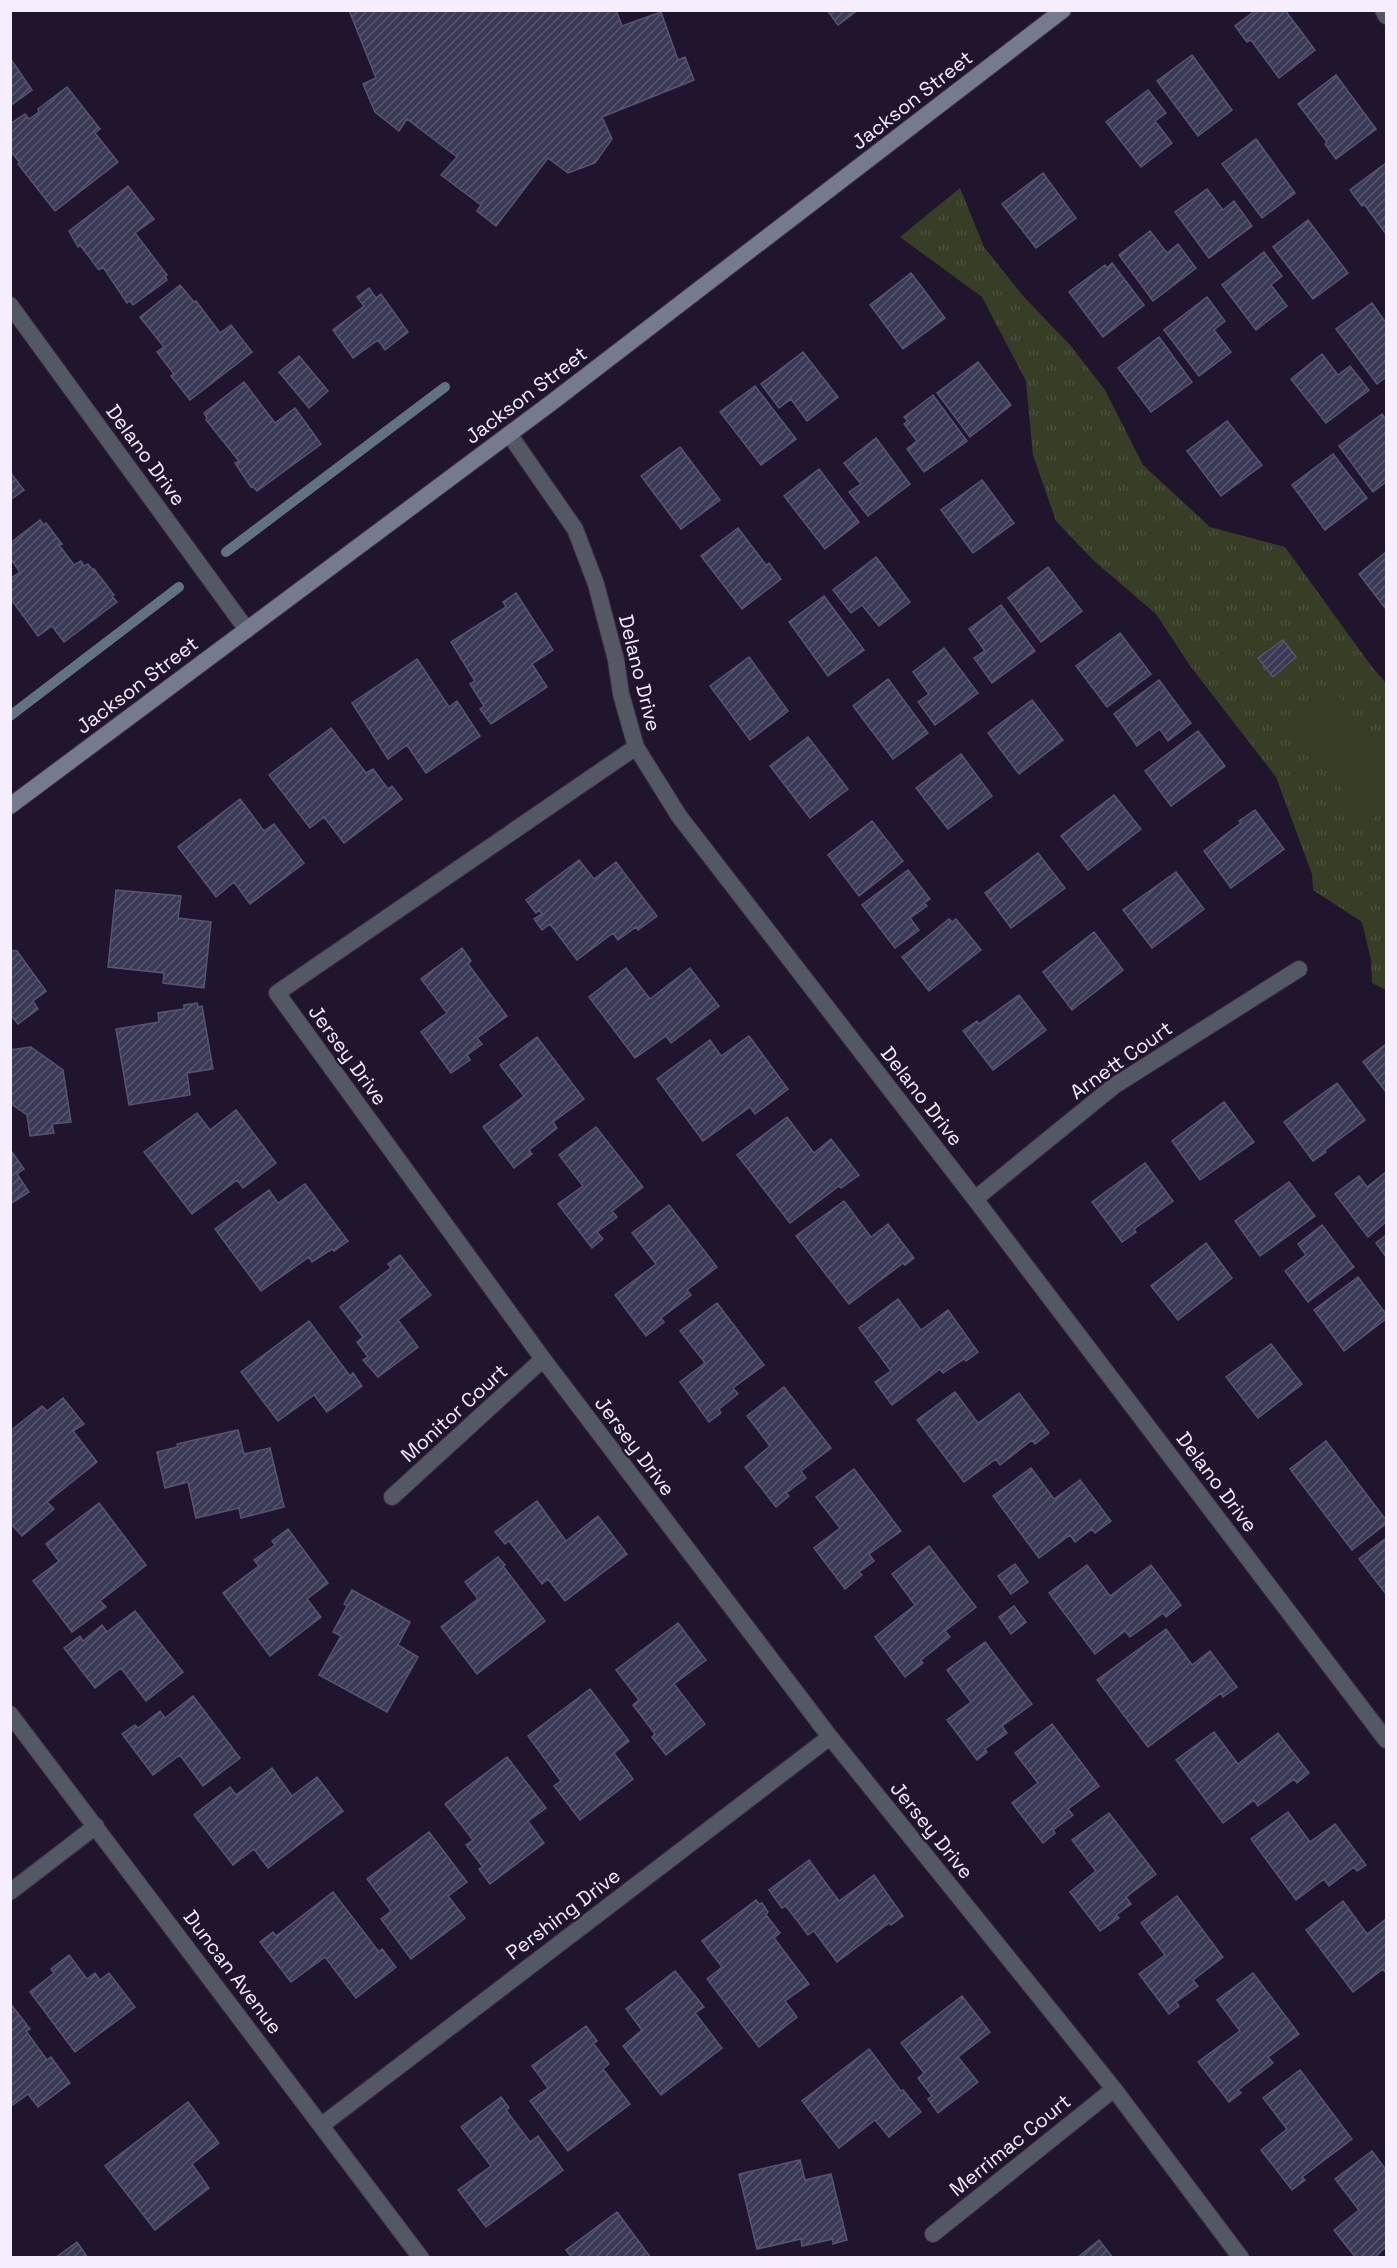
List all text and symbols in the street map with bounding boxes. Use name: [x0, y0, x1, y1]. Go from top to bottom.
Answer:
street label: Jackson Street: [846, 45, 978, 155]
street label: Jackson Street: [460, 341, 592, 449]
street label: Delano Drive: [100, 399, 192, 511]
street label: Delano Drive: [613, 612, 667, 734]
street label: Jackson Street: [71, 631, 203, 739]
street label: Jersey Drive: [303, 1000, 393, 1110]
street label: Arnett Court: [1065, 1015, 1177, 1105]
street label: Delano Drive: [875, 1041, 969, 1151]
street label: Monitor Court: [395, 1358, 513, 1468]
street label: Jersey Drive: [589, 1391, 681, 1501]
street label: Delano Drive: [1171, 1427, 1263, 1537]
street label: Jersey Drive: [885, 1776, 979, 1884]
street label: Pershing Drive: [501, 1862, 625, 1966]
street label: Duncan Avenue: [178, 1905, 288, 2039]
street label: Merrimac Court: [944, 2088, 1076, 2202]

